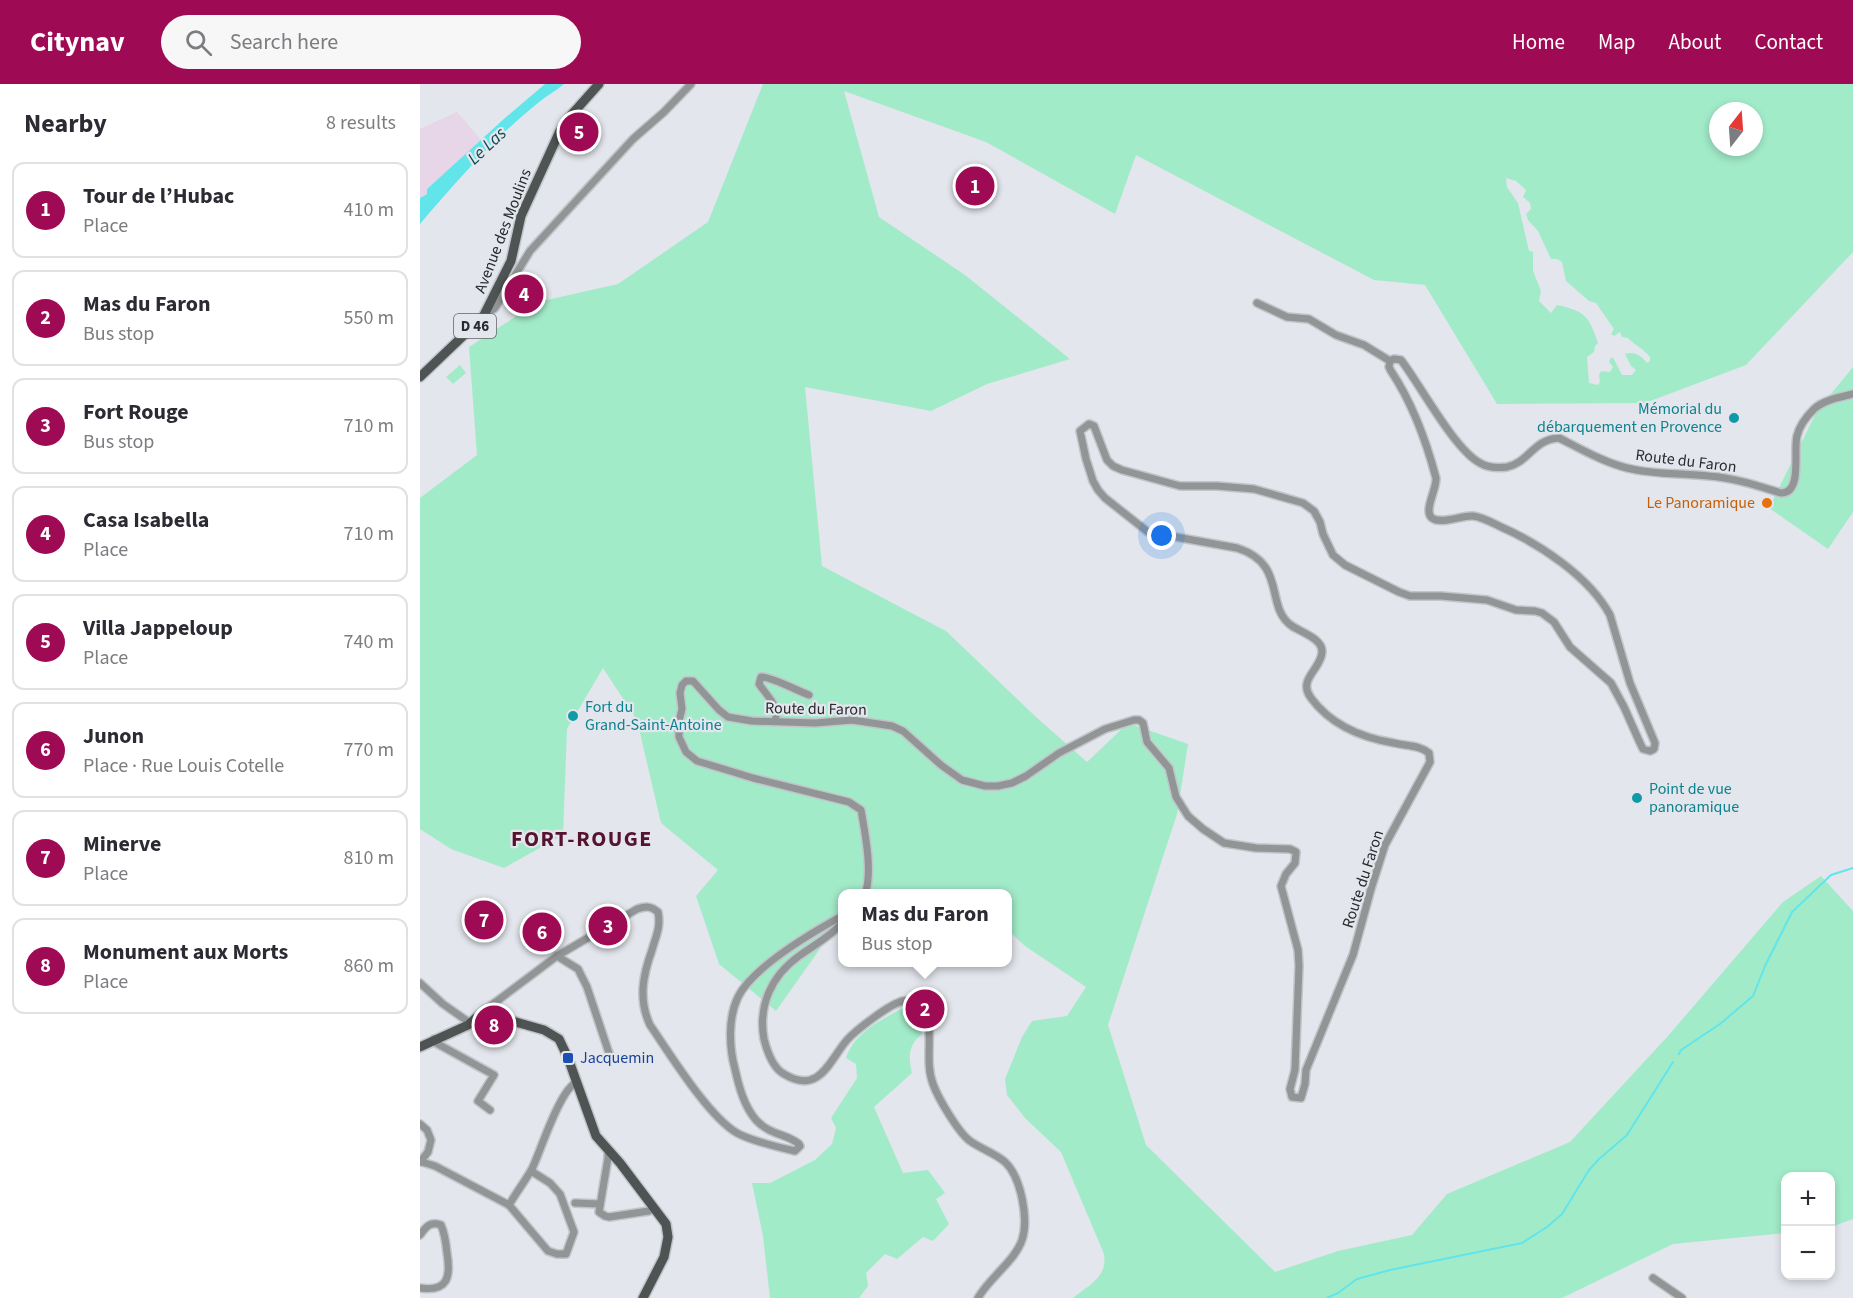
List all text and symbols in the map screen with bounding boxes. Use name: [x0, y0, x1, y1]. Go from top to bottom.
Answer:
search box: [161, 15, 581, 69]
text: Citynav: [30, 22, 125, 62]
icon: search: [182, 26, 215, 59]
text: Search here: [230, 26, 338, 58]
text: Home: [1512, 27, 1565, 57]
text: Map: [1598, 27, 1636, 57]
text: About: [1669, 27, 1721, 57]
text: Contact: [1754, 27, 1823, 57]
north arrow: [1709, 102, 1763, 156]
text: Nearby: [24, 105, 107, 142]
text: 8 results: [326, 109, 396, 137]
pin: 5: [560, 110, 598, 154]
water label: Le Las: [462, 121, 512, 171]
pin: 1: [956, 164, 994, 208]
street label: Avenue des Moulins: [469, 165, 537, 296]
text: Tour de l’Hubac: [83, 180, 234, 212]
text: 1: [40, 196, 51, 224]
text: 410 m: [344, 196, 394, 224]
text: Place: [83, 212, 128, 240]
pin: 4: [504, 272, 544, 316]
text: Mas du Faron: [83, 288, 211, 320]
text: 2: [40, 304, 51, 332]
text: 550 m: [344, 304, 394, 332]
road number: D 46: [454, 314, 496, 338]
text: Bus stop: [83, 320, 154, 348]
text: Fort Rouge: [83, 396, 189, 428]
place label: Mémorial du débarquement en Provence: [1537, 398, 1722, 438]
marker: Mémorial du débarquement en Provence: [1727, 411, 1741, 425]
text: 3: [40, 412, 51, 440]
text: 710 m: [344, 412, 394, 440]
text: Bus stop: [83, 428, 154, 456]
street label: Route du Faron: [1634, 444, 1738, 478]
place label: Le Panoramique: [1646, 492, 1755, 514]
marker: Le Panoramique: [1760, 496, 1774, 510]
text: Casa Isabella: [83, 504, 209, 536]
text: 4: [40, 520, 51, 548]
text: 710 m: [344, 520, 394, 548]
your location: [1147, 521, 1176, 550]
text: Place: [83, 536, 128, 564]
text: Villa Jappeloup: [83, 612, 233, 644]
text: 5: [40, 628, 51, 656]
text: 740 m: [344, 628, 394, 656]
text: Place: [83, 644, 128, 672]
place label: Fort du Grand-Saint-Antoine: [585, 696, 722, 736]
street label: Route du Faron: [765, 697, 867, 721]
marker: Fort du Grand-Saint-Antoine: [566, 709, 580, 723]
text: Junon: [83, 720, 144, 752]
text: 6: [40, 736, 51, 764]
text: 770 m: [344, 736, 394, 764]
text: Place · Rue Louis Cotelle: [83, 752, 284, 780]
place label: Point de vue panoramique: [1649, 778, 1739, 818]
marker: Point de vue panoramique: [1630, 791, 1644, 805]
district label: FORT-ROUGE: [511, 823, 653, 855]
street label: Route du Faron: [1337, 827, 1389, 931]
text: Minerve: [83, 828, 161, 860]
text: 7: [40, 844, 51, 872]
text: 810 m: [344, 844, 394, 872]
text: Place: [83, 860, 128, 888]
popup: [838, 889, 1012, 967]
pin: 7: [464, 898, 504, 942]
text: Mas du Faron: [861, 898, 989, 930]
pin: 3: [588, 904, 627, 948]
pin: 6: [522, 910, 562, 954]
text: Bus stop: [861, 930, 933, 958]
text: Monument aux Morts: [83, 936, 288, 968]
text: 8: [40, 952, 51, 980]
text: 860 m: [344, 952, 394, 980]
text: Place: [83, 968, 128, 996]
pin: 2: [906, 986, 944, 1032]
pin: 8: [474, 1002, 514, 1048]
place label: Jacquemin: [580, 1047, 654, 1069]
marker: Jacquemin: [561, 1051, 575, 1065]
map controls: [1781, 1172, 1835, 1280]
button: +: [1781, 1172, 1835, 1226]
button: −: [1781, 1226, 1835, 1280]

